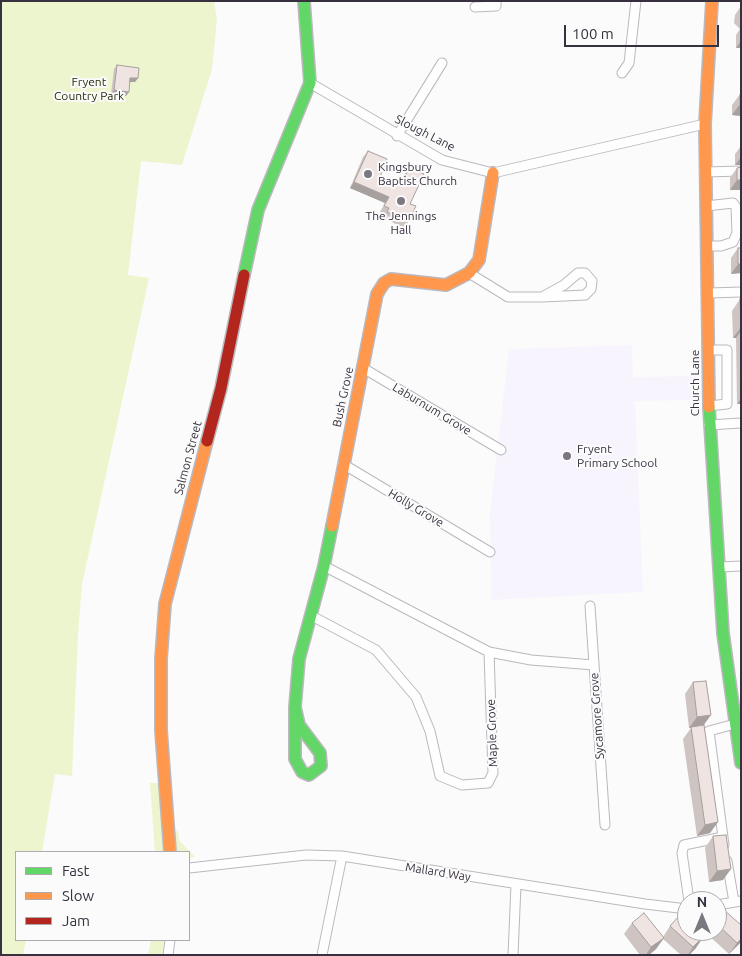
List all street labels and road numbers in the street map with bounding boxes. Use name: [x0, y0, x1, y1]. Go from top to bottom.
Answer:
street label: Slough Lane: [393, 112, 457, 154]
street label: Church Lane: [688, 350, 702, 416]
street label: Bush Grove: [330, 366, 356, 428]
street label: Laburnum Grove: [390, 380, 474, 438]
street label: Salmon Street: [171, 419, 205, 497]
street label: Holly Grove: [386, 486, 446, 530]
street label: Sycamore Grove: [587, 672, 607, 760]
street label: Maple Grove: [484, 699, 500, 767]
street label: Mallard Way: [404, 860, 472, 884]

